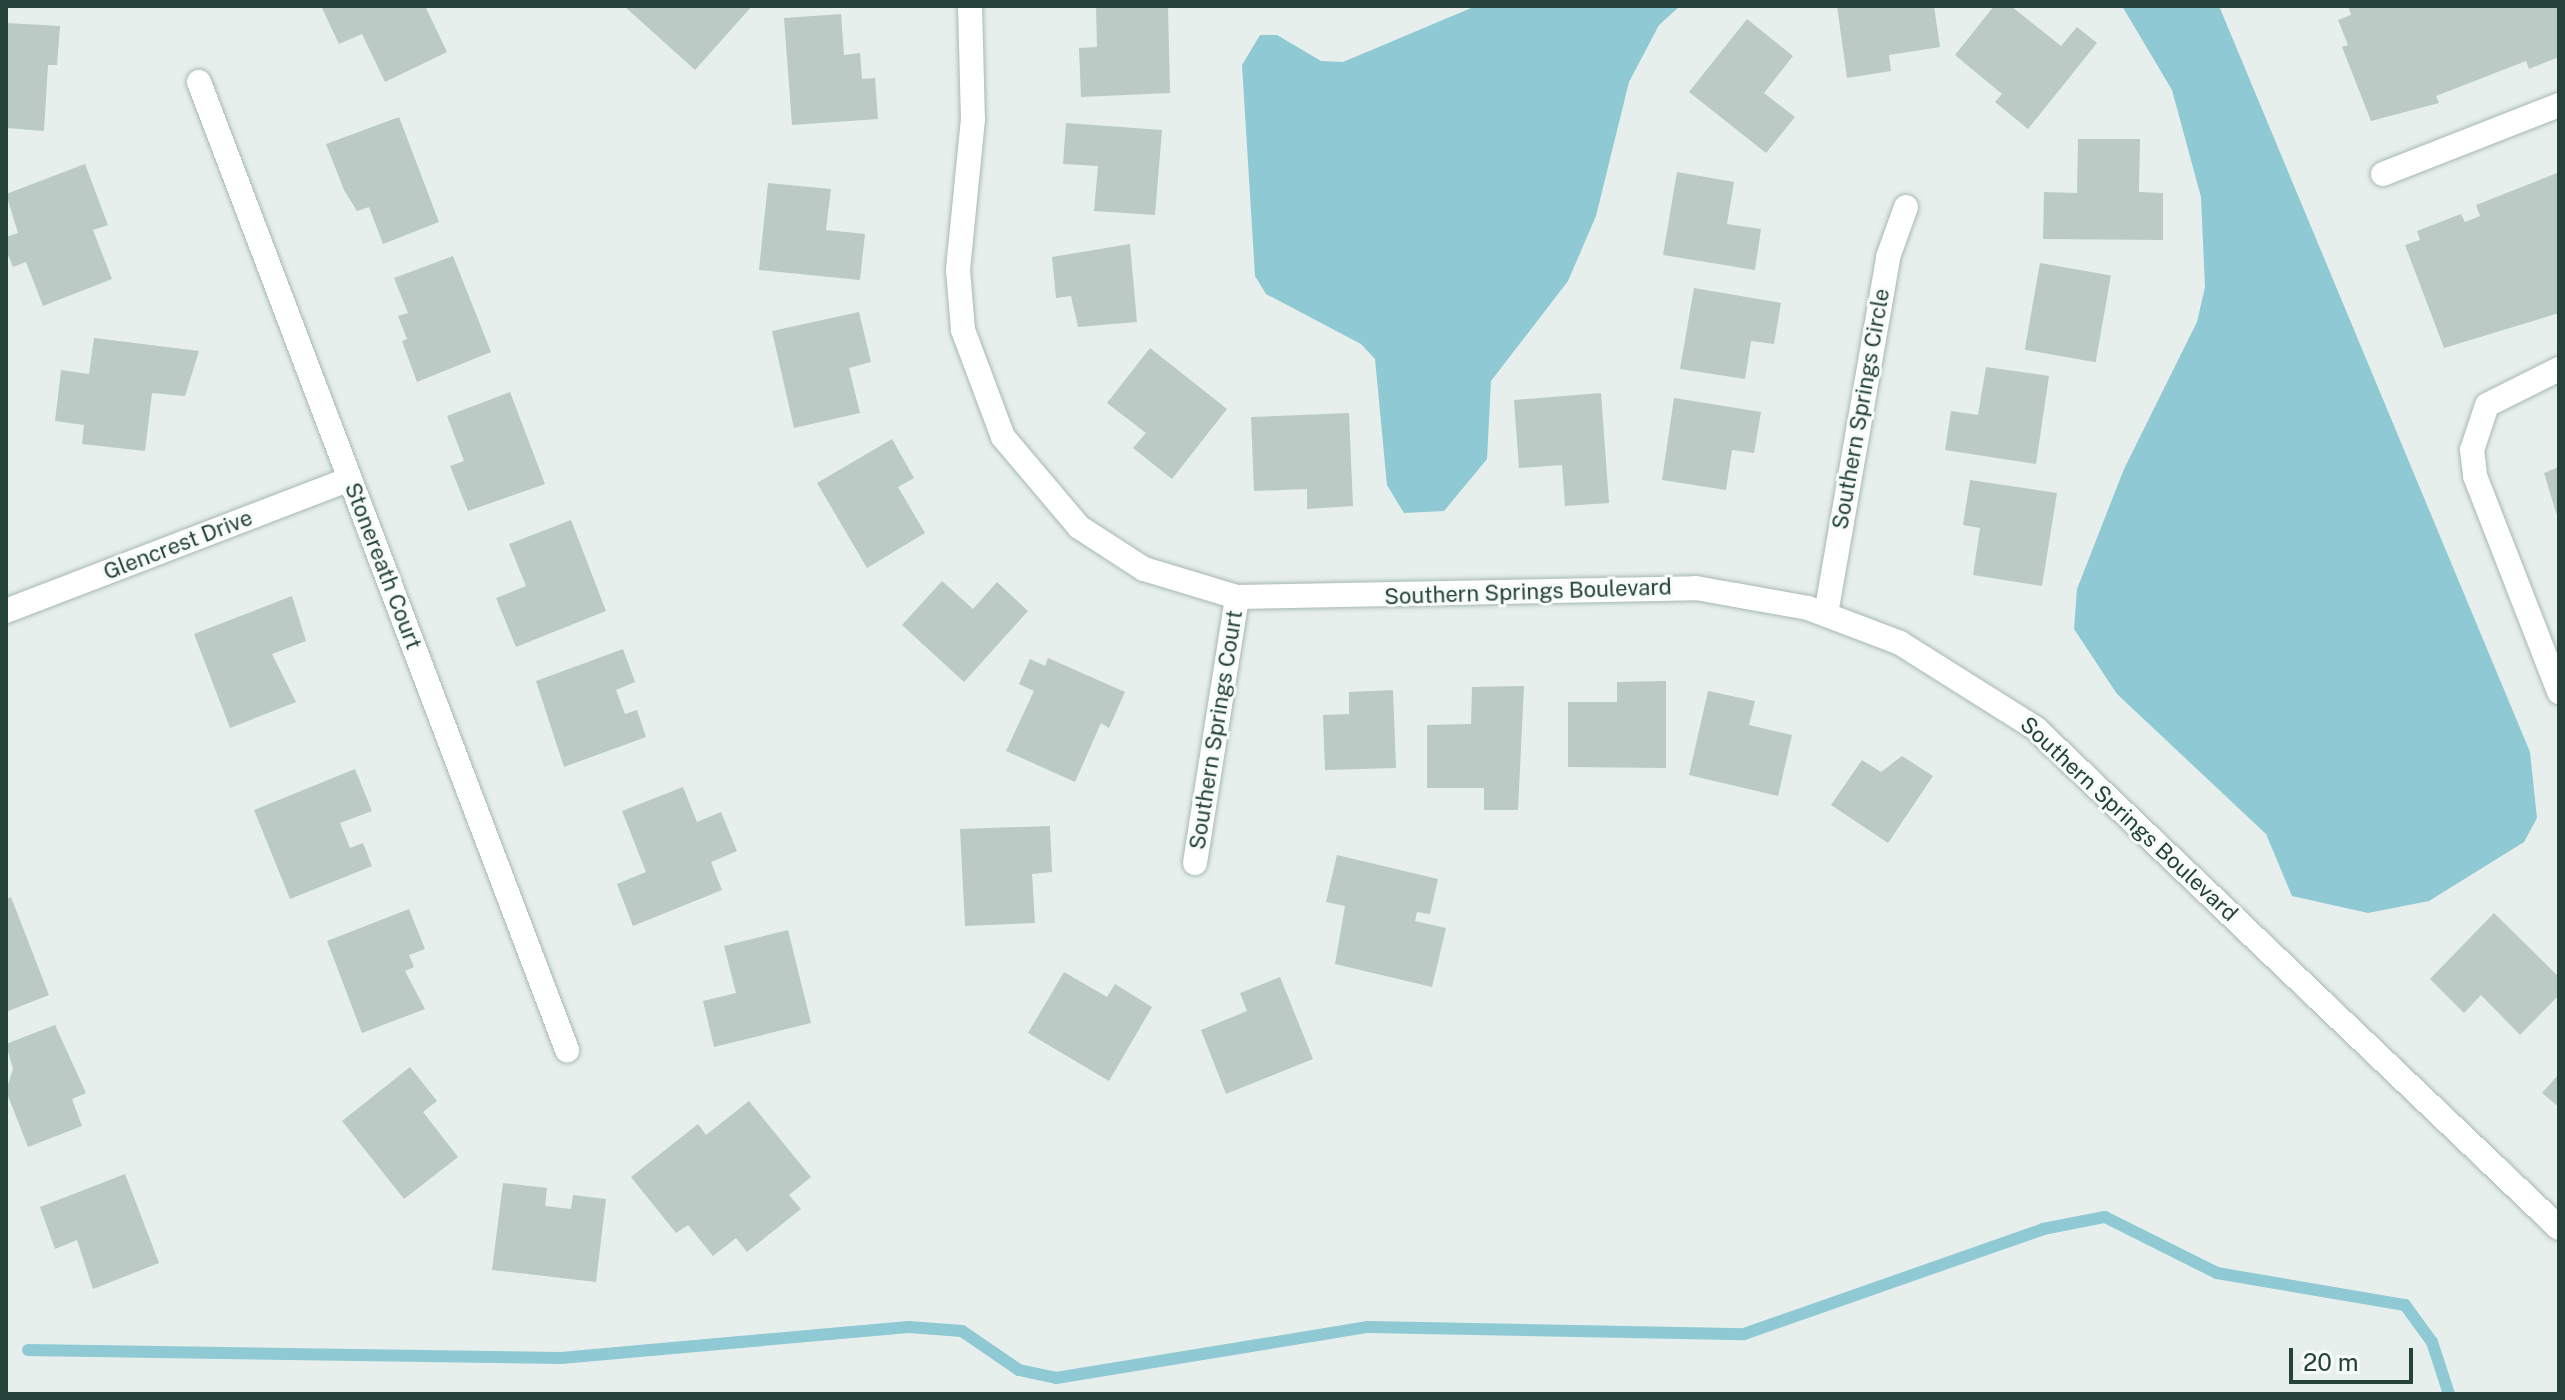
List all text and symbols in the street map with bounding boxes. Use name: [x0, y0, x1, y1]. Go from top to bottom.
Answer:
street label: Southern Springs Circle: [1827, 286, 1895, 532]
street label: Stonereath Court: [339, 479, 427, 653]
street label: Glencrest Drive: [100, 504, 256, 586]
street label: Southern Springs Boulevard: [1384, 574, 1672, 610]
street label: Southern Springs Court: [1184, 608, 1248, 852]
street label: Southern Springs Boulevard: [2015, 711, 2243, 927]
scale bar: [2293, 1332, 2417, 1382]
text: 20 m: [2303, 1348, 2359, 1376]

